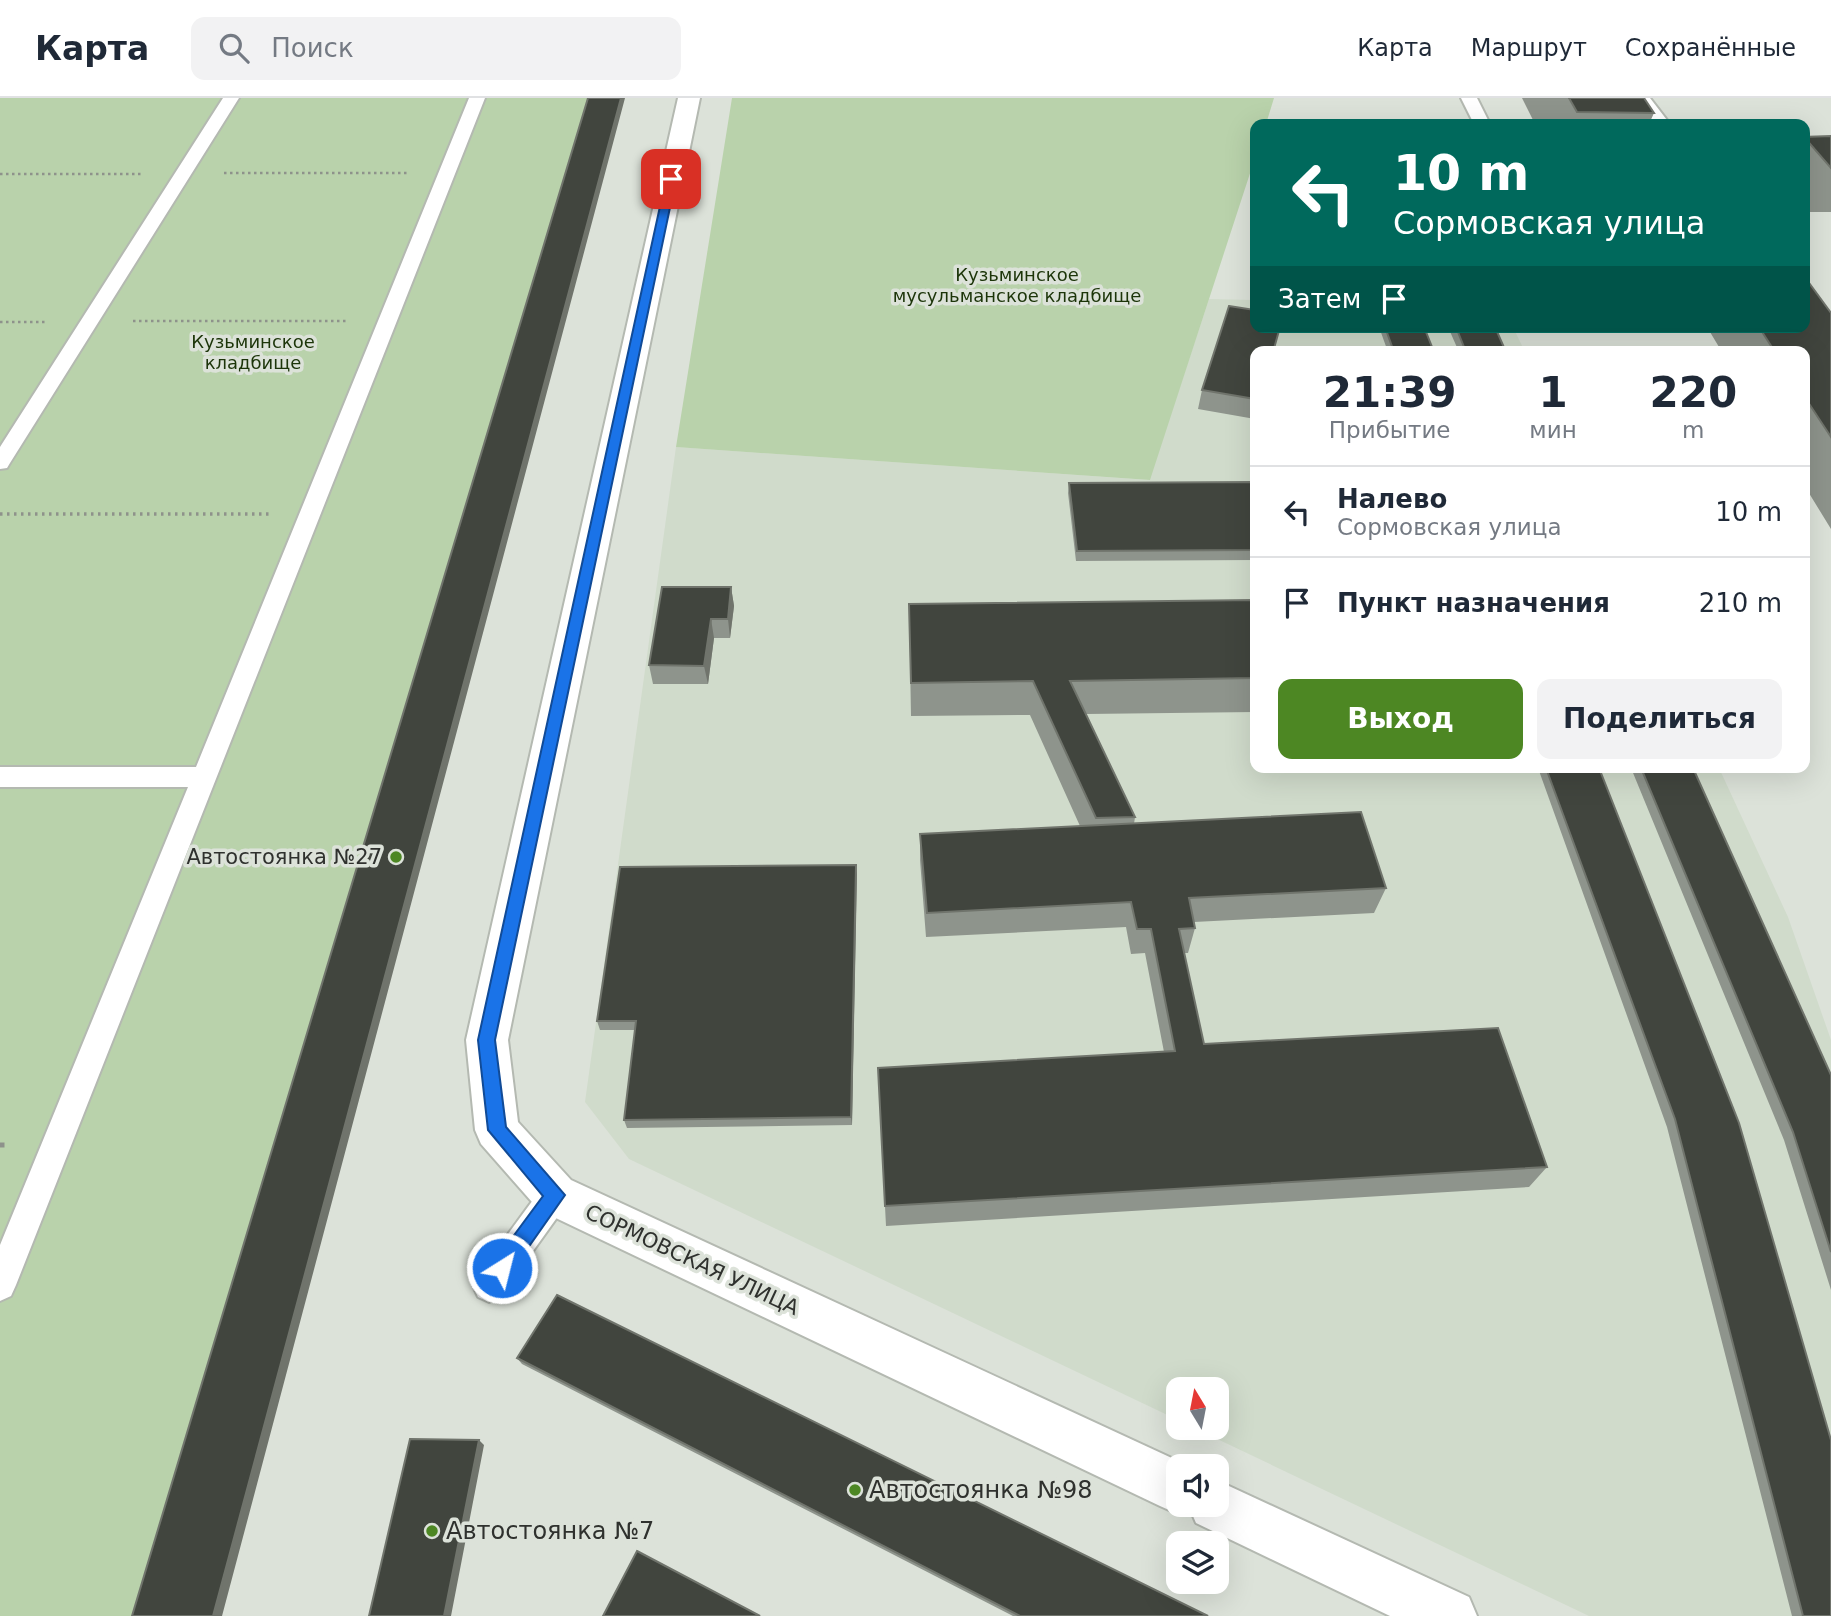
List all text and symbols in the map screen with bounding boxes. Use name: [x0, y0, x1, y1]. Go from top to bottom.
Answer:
search box: [191, 17, 681, 80]
text: Карта: [35, 29, 149, 68]
icon: search: [215, 29, 253, 67]
text: Поиск: [271, 33, 354, 63]
text: Карта: [1357, 34, 1433, 62]
text: Маршрут: [1471, 34, 1587, 62]
text: Сохранённые: [1625, 34, 1796, 62]
text: 10 m: [1393, 145, 1529, 202]
icon: left: [1278, 147, 1369, 238]
pin: [641, 149, 701, 209]
icon: arrive: [652, 160, 690, 198]
text: Сормовская улица: [1393, 204, 1705, 242]
park label: Кузьминское мусульманское кладбище: [893, 264, 1141, 306]
icon: arrive: [1375, 280, 1413, 318]
text: Затем: [1278, 284, 1361, 314]
park label: Кузьминское кладбище: [191, 331, 315, 373]
text: 21:39: [1323, 368, 1457, 417]
text: 1: [1538, 368, 1568, 417]
text: 220: [1649, 368, 1737, 417]
text: Прибытие: [1329, 417, 1451, 443]
text: мин: [1529, 417, 1577, 443]
text: m: [1682, 417, 1705, 443]
text: Налево: [1337, 484, 1447, 514]
icon: left: [1278, 493, 1316, 531]
text: 10 m: [1715, 497, 1782, 527]
text: Сормовская улица: [1337, 514, 1562, 540]
icon: arrive: [1278, 584, 1316, 622]
text: Пункт назначения: [1337, 588, 1610, 618]
text: 210 m: [1699, 588, 1782, 618]
button: Выход: [1278, 679, 1523, 759]
button: Поделиться: [1537, 679, 1782, 759]
place label: Автостоянка №27: [186, 845, 382, 869]
marker: Автостоянка №27: [388, 849, 404, 865]
street label: СОРМОВСКАЯ УЛИЦА: [581, 1200, 803, 1320]
position arrow: [465, 1231, 539, 1305]
north arrow: [1166, 1377, 1228, 1440]
map controls: [1166, 1377, 1229, 1594]
button: sound: [1166, 1454, 1229, 1517]
place label: Автостоянка №98: [869, 1476, 1093, 1504]
marker: Автостоянка №98: [847, 1482, 863, 1498]
place label: Автостоянка №7: [446, 1517, 654, 1545]
marker: Автостоянка №7: [424, 1523, 440, 1539]
button: layers: [1166, 1531, 1229, 1594]

